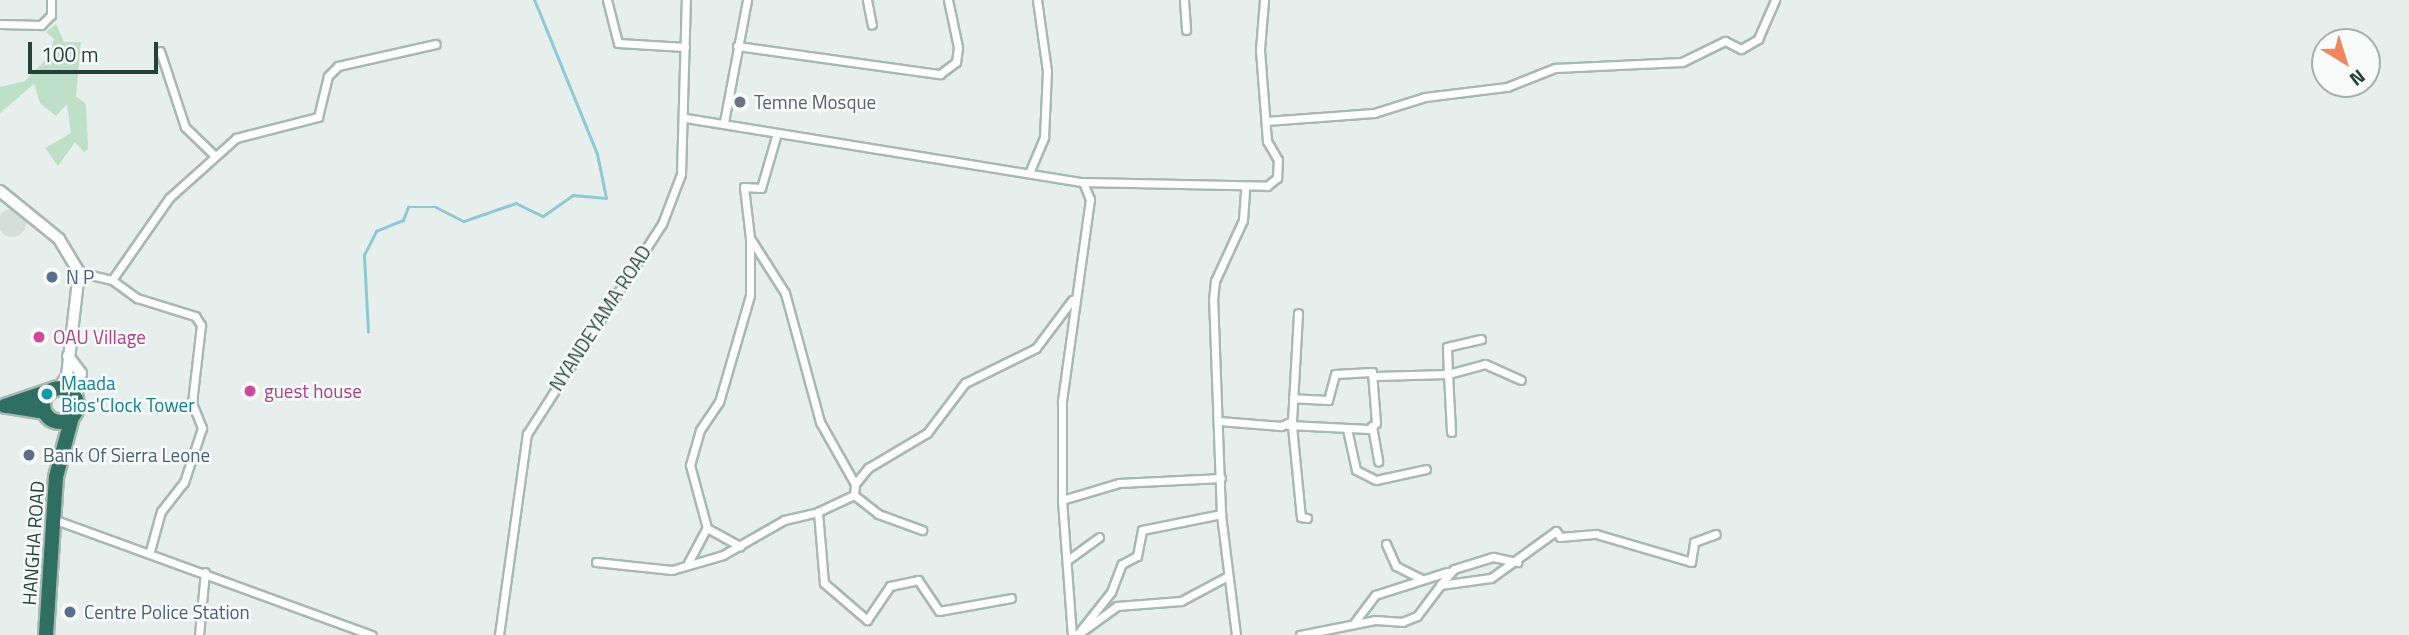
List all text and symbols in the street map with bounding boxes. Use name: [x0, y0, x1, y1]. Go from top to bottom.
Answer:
scale bar: [32, 28, 161, 72]
north arrow: [2311, 28, 2381, 98]
text: 100 m: [41, 38, 98, 70]
text: N: [2344, 63, 2372, 94]
place label: Temne Mosque: [754, 91, 876, 113]
marker: Temne Mosque: [732, 94, 748, 110]
street label: NYANDEYAMA ROAD: [544, 241, 656, 395]
place label: N P: [66, 266, 94, 288]
marker: N P: [44, 269, 60, 285]
place label: OAU Village: [53, 326, 146, 348]
marker: OAU Village: [31, 329, 47, 345]
place label: Maada Bios'Clock Tower: [61, 372, 195, 416]
place label: guest house: [264, 380, 362, 402]
marker: guest house: [242, 383, 258, 399]
marker: Maada Bios'Clock Tower: [39, 386, 55, 402]
place label: Bank Of Sierra Leone: [43, 444, 210, 466]
marker: Bank Of Sierra Leone: [21, 447, 37, 463]
street label: HANGHA ROAD: [17, 480, 49, 606]
place label: Centre Police Station: [84, 601, 250, 623]
marker: Centre Police Station: [62, 604, 78, 620]

